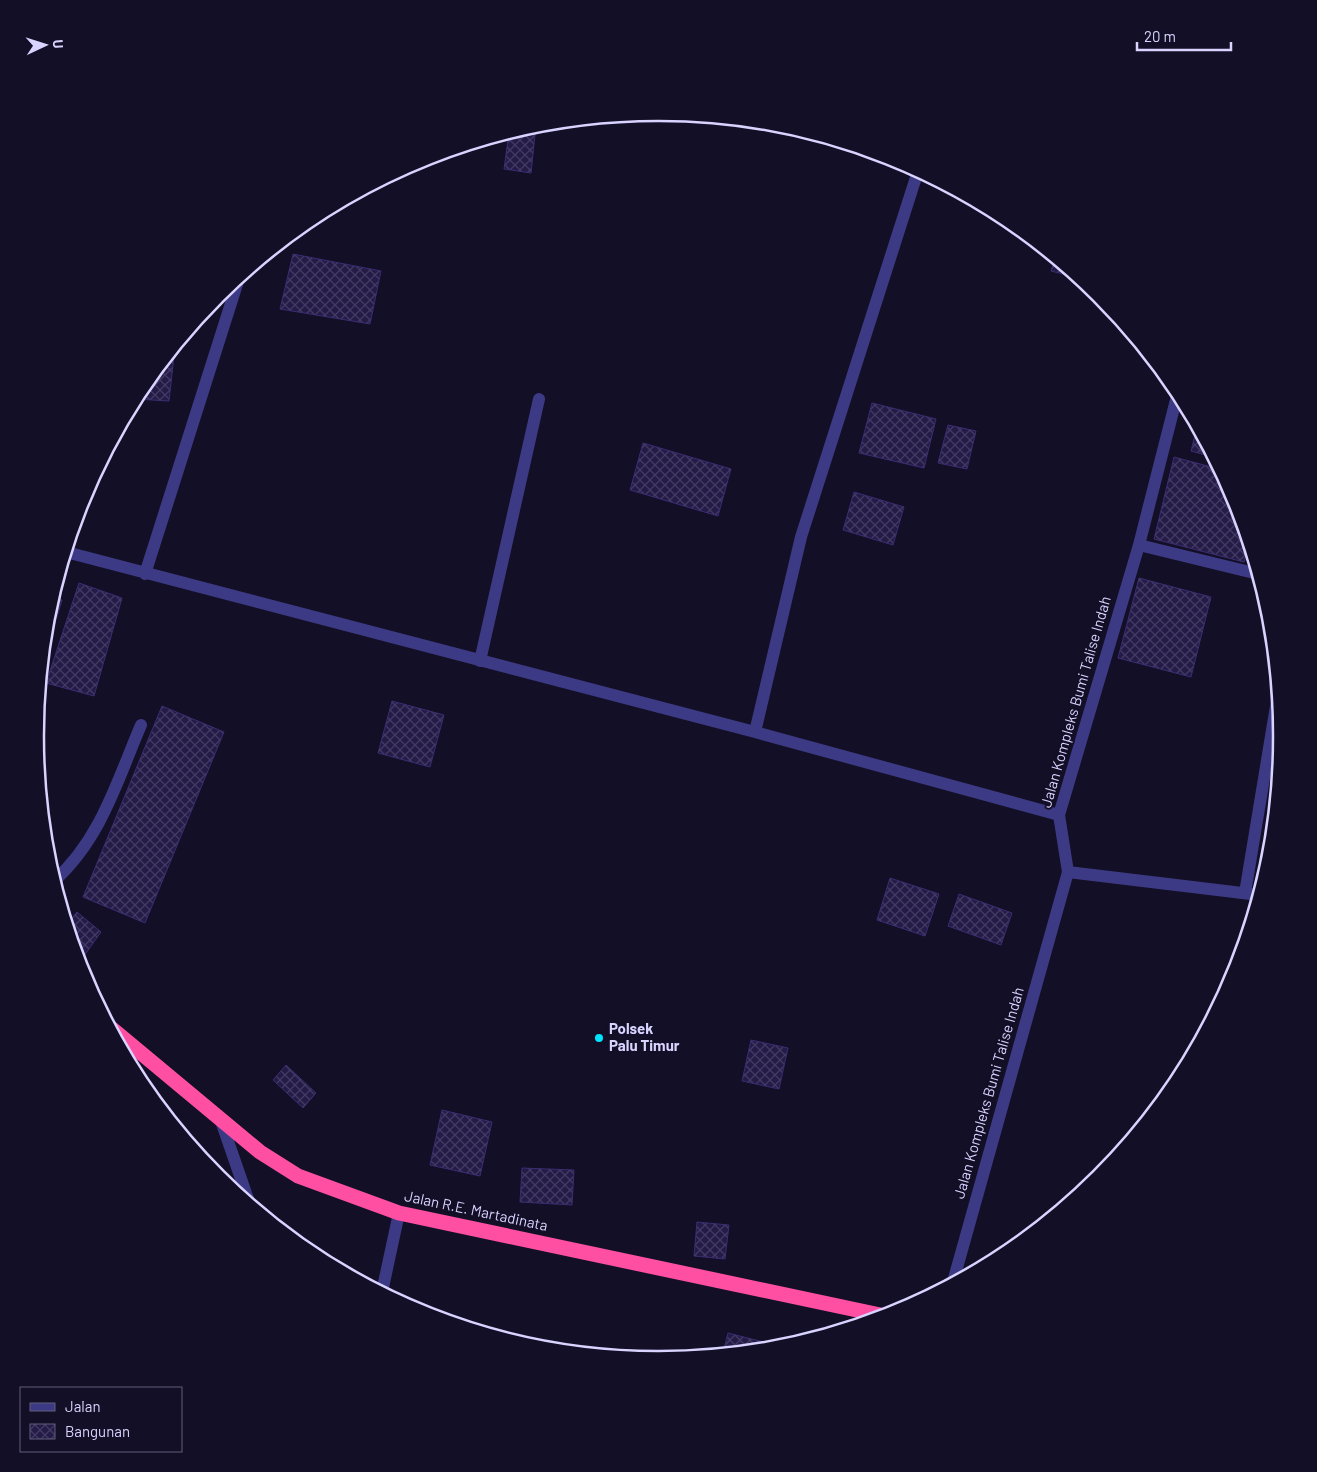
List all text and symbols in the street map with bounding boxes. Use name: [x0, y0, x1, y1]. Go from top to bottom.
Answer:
north arrow: [20, 20, 70, 70]
scale bar: [1137, 20, 1231, 52]
text: 20 m: [1144, 27, 1176, 45]
text: U: [50, 39, 67, 49]
street label: Jalan Kompleks Bumi Talise Indah: [1036, 594, 1114, 810]
street label: Jalan Kompleks Bumi Talise Indah: [949, 985, 1027, 1201]
place label: Polsek Palu Timur: [609, 1019, 680, 1054]
marker: Polsek Palu Timur: [593, 1032, 605, 1044]
street label: Jalan R.E. Martadinata: [403, 1186, 550, 1234]
legend: [20, 1387, 182, 1452]
text: Jalan: [65, 1397, 101, 1415]
text: Bangunan: [65, 1422, 130, 1440]

